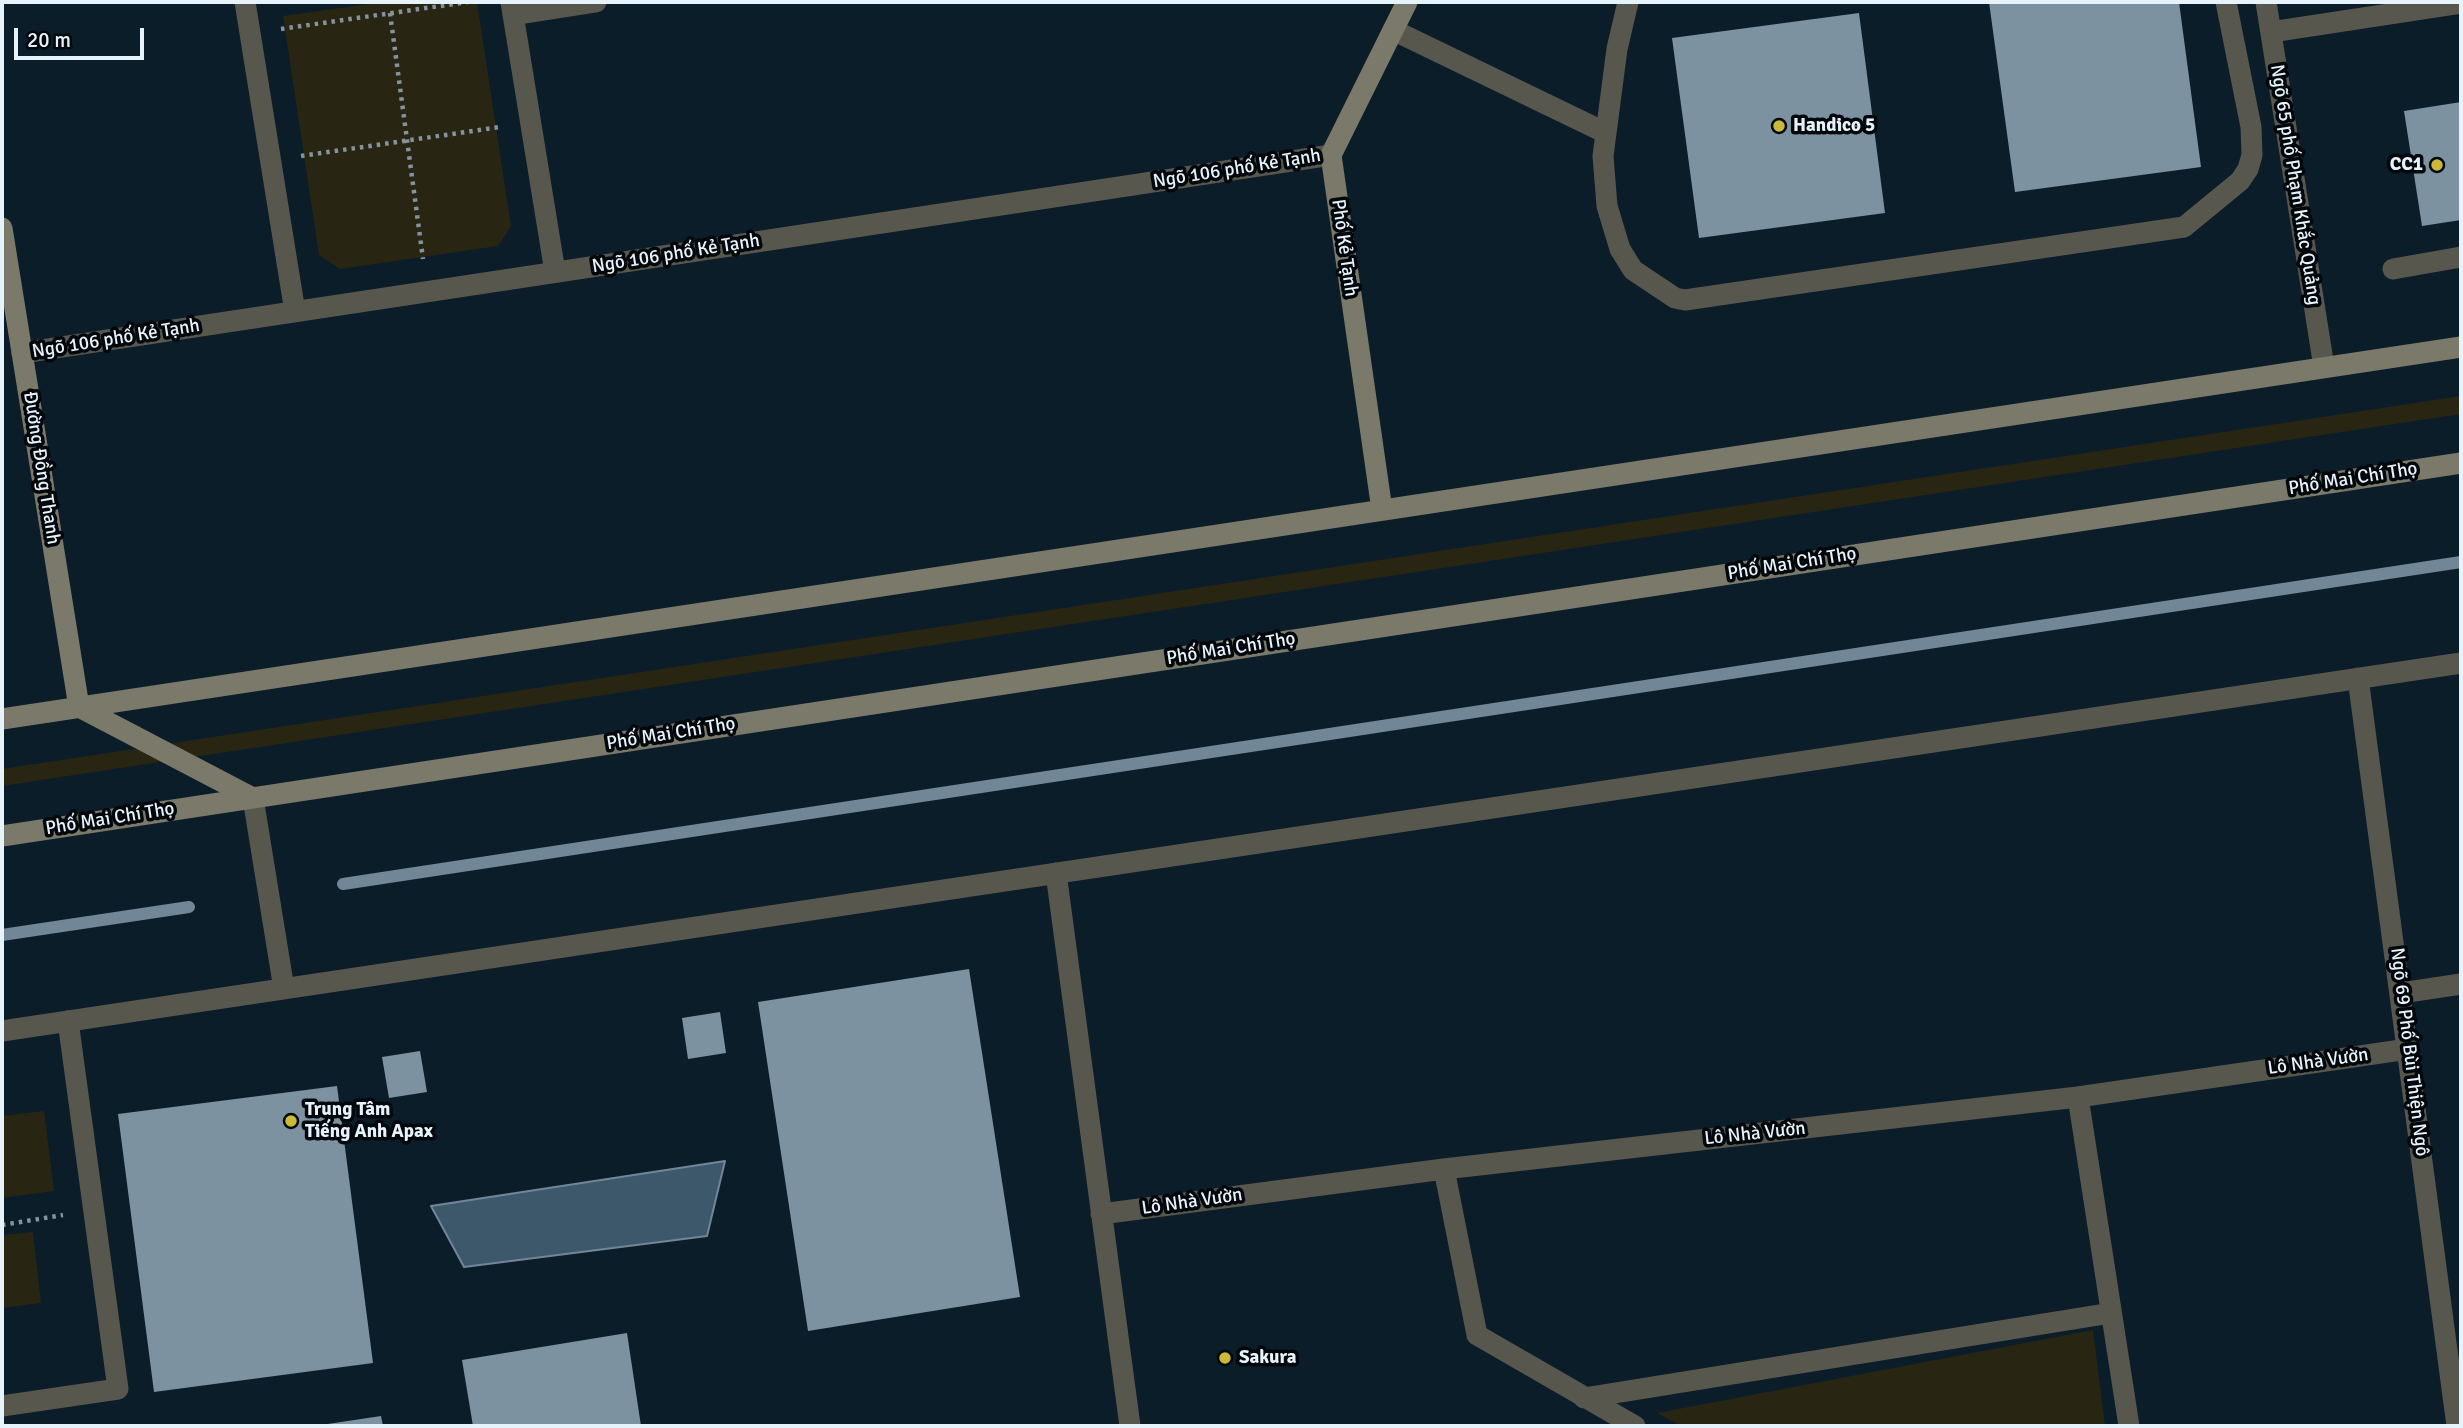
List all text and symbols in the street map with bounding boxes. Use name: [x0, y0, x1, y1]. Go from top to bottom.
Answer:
scale bar: [18, 14, 147, 58]
text: 20 m: [27, 27, 71, 53]
street label: Ngõ 65 phố Phạm Khắc Quảng: [2265, 63, 2325, 307]
place label: Handico 5: [1793, 115, 1875, 137]
marker: Handico 5: [1771, 118, 1787, 134]
street label: Ngõ 106 phố Kẻ Tạnh: [1152, 144, 1322, 194]
place label: CC1: [2390, 154, 2423, 176]
marker: CC1: [2429, 157, 2445, 173]
street label: Phố Kẻ Tạnh: [1326, 198, 1362, 298]
street label: Ngõ 106 phố Kẻ Tạnh: [591, 229, 761, 279]
street label: Ngõ 106 phố Kẻ Tạnh: [31, 314, 201, 364]
street label: Đường Đồng Thanh: [18, 390, 64, 546]
street label: Phố Mai Chí Thọ: [2287, 458, 2419, 500]
street label: Phố Mai Chí Thọ: [1726, 543, 1858, 585]
street label: Phố Mai Chí Thọ: [1165, 628, 1297, 670]
street label: Phố Mai Chí Thọ: [605, 713, 737, 755]
street label: Phố Mai Chí Thọ: [44, 798, 176, 840]
street label: Ngõ 69 Phố Bùi Thiện Ngô: [2385, 947, 2433, 1157]
street label: Lô Nhà Vườn: [2266, 1044, 2370, 1080]
place label: Trung Tâm Tiếng Anh Apax: [305, 1099, 433, 1143]
marker: Trung Tâm Tiếng Anh Apax: [283, 1113, 299, 1129]
street label: Lô Nhà Vườn: [1703, 1117, 1807, 1151]
street label: Lô Nhà Vườn: [1140, 1184, 1244, 1220]
place label: Sakura: [1239, 1347, 1297, 1369]
marker: Sakura: [1217, 1350, 1233, 1366]

